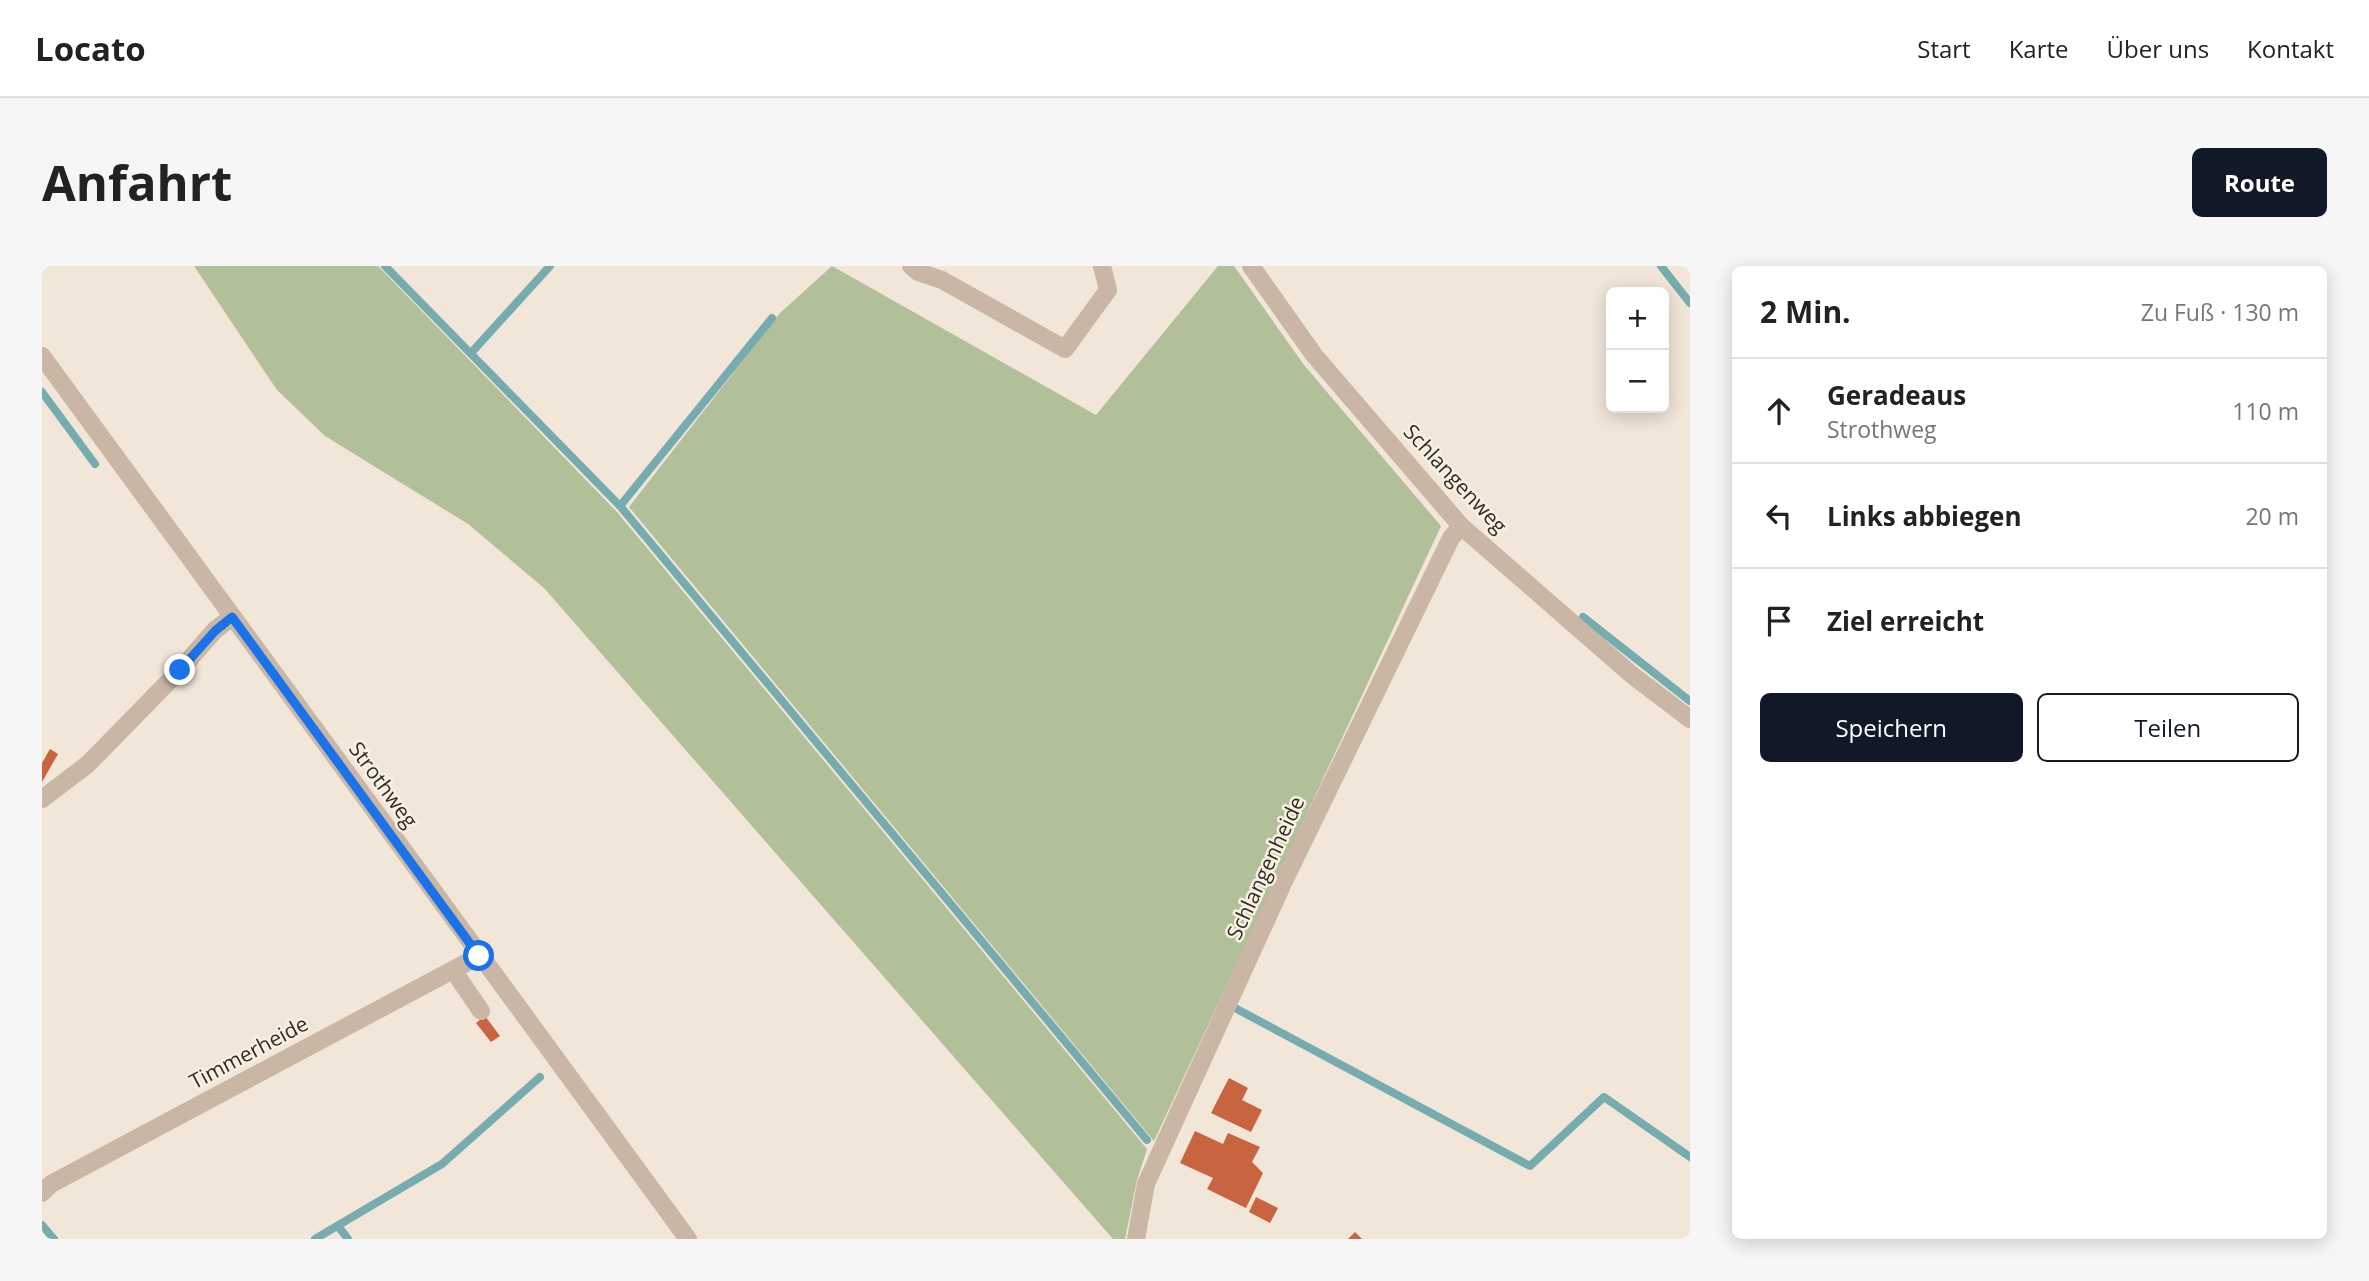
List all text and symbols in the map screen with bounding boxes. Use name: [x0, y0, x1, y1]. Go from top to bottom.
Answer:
text: Locato: [35, 26, 146, 71]
text: Start: [1917, 32, 1971, 65]
text: Karte: [2009, 32, 2069, 65]
text: Über uns: [2107, 32, 2209, 65]
text: Kontakt: [2247, 32, 2334, 65]
button: Route: [2192, 148, 2327, 217]
text: Anfahrt: [42, 149, 232, 215]
map controls: [1606, 287, 1669, 413]
button: +: [1606, 287, 1669, 350]
text: 2 Min.: [1760, 291, 1851, 332]
text: Zu Fuß · 130 m: [2141, 296, 2299, 328]
button: −: [1606, 350, 1669, 413]
text: Geradeaus: [1827, 377, 1966, 413]
icon: ahead: [1760, 392, 1798, 430]
text: 110 m: [2232, 395, 2299, 427]
text: Strothweg: [1827, 413, 1937, 445]
street label: Schlangenweg: [1398, 418, 1514, 539]
icon: left: [1760, 497, 1798, 535]
text: Links abbiegen: [1827, 498, 2022, 534]
text: 20 m: [2245, 500, 2299, 532]
icon: arrive: [1760, 602, 1798, 640]
text: Ziel erreicht: [1827, 603, 1984, 639]
route end: [164, 654, 195, 685]
button: Speichern: [1760, 693, 2023, 762]
button: Teilen: [2037, 693, 2299, 762]
street label: Strothweg: [343, 736, 425, 833]
street label: Schlangenheide: [1220, 791, 1311, 944]
route start: [463, 940, 494, 971]
street label: Timmerheide: [184, 1009, 313, 1095]

